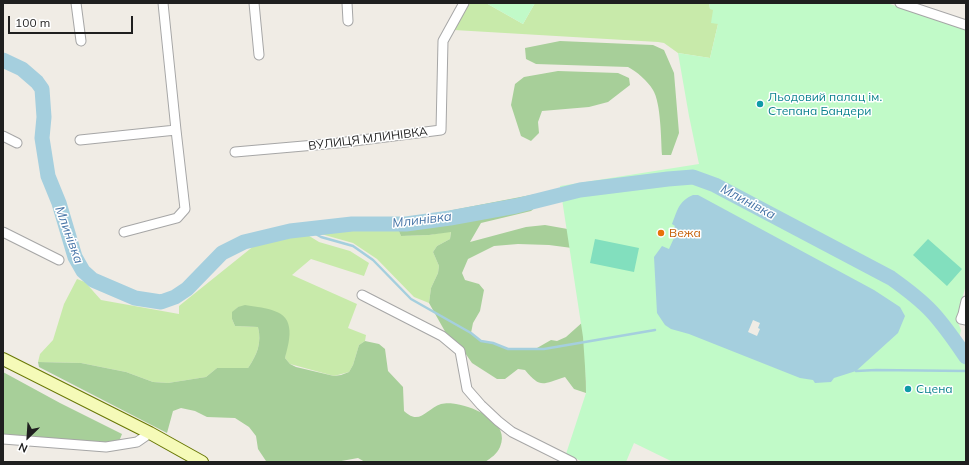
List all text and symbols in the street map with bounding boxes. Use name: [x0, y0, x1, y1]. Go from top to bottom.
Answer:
scale bar: [10, 8, 135, 34]
text: 100 m: [15, 15, 50, 30]
place label: Льодовий палац ім. Степана Бандери: [768, 90, 882, 118]
marker: Льодовий палац ім. Степана Бандери: [755, 99, 765, 109]
street label: ВУЛИЦЯ МЛИНІВКА: [307, 125, 429, 153]
water label: Млинівка: [718, 181, 778, 223]
water label: Млинівка: [51, 204, 87, 266]
water label: Млинівка: [391, 209, 453, 231]
place label: Вежа: [669, 226, 701, 240]
marker: Вежа: [656, 228, 666, 238]
place label: Сцена: [916, 382, 953, 396]
marker: Сцена: [903, 384, 913, 394]
north arrow: [8, 417, 48, 457]
text: N: [16, 440, 30, 456]

